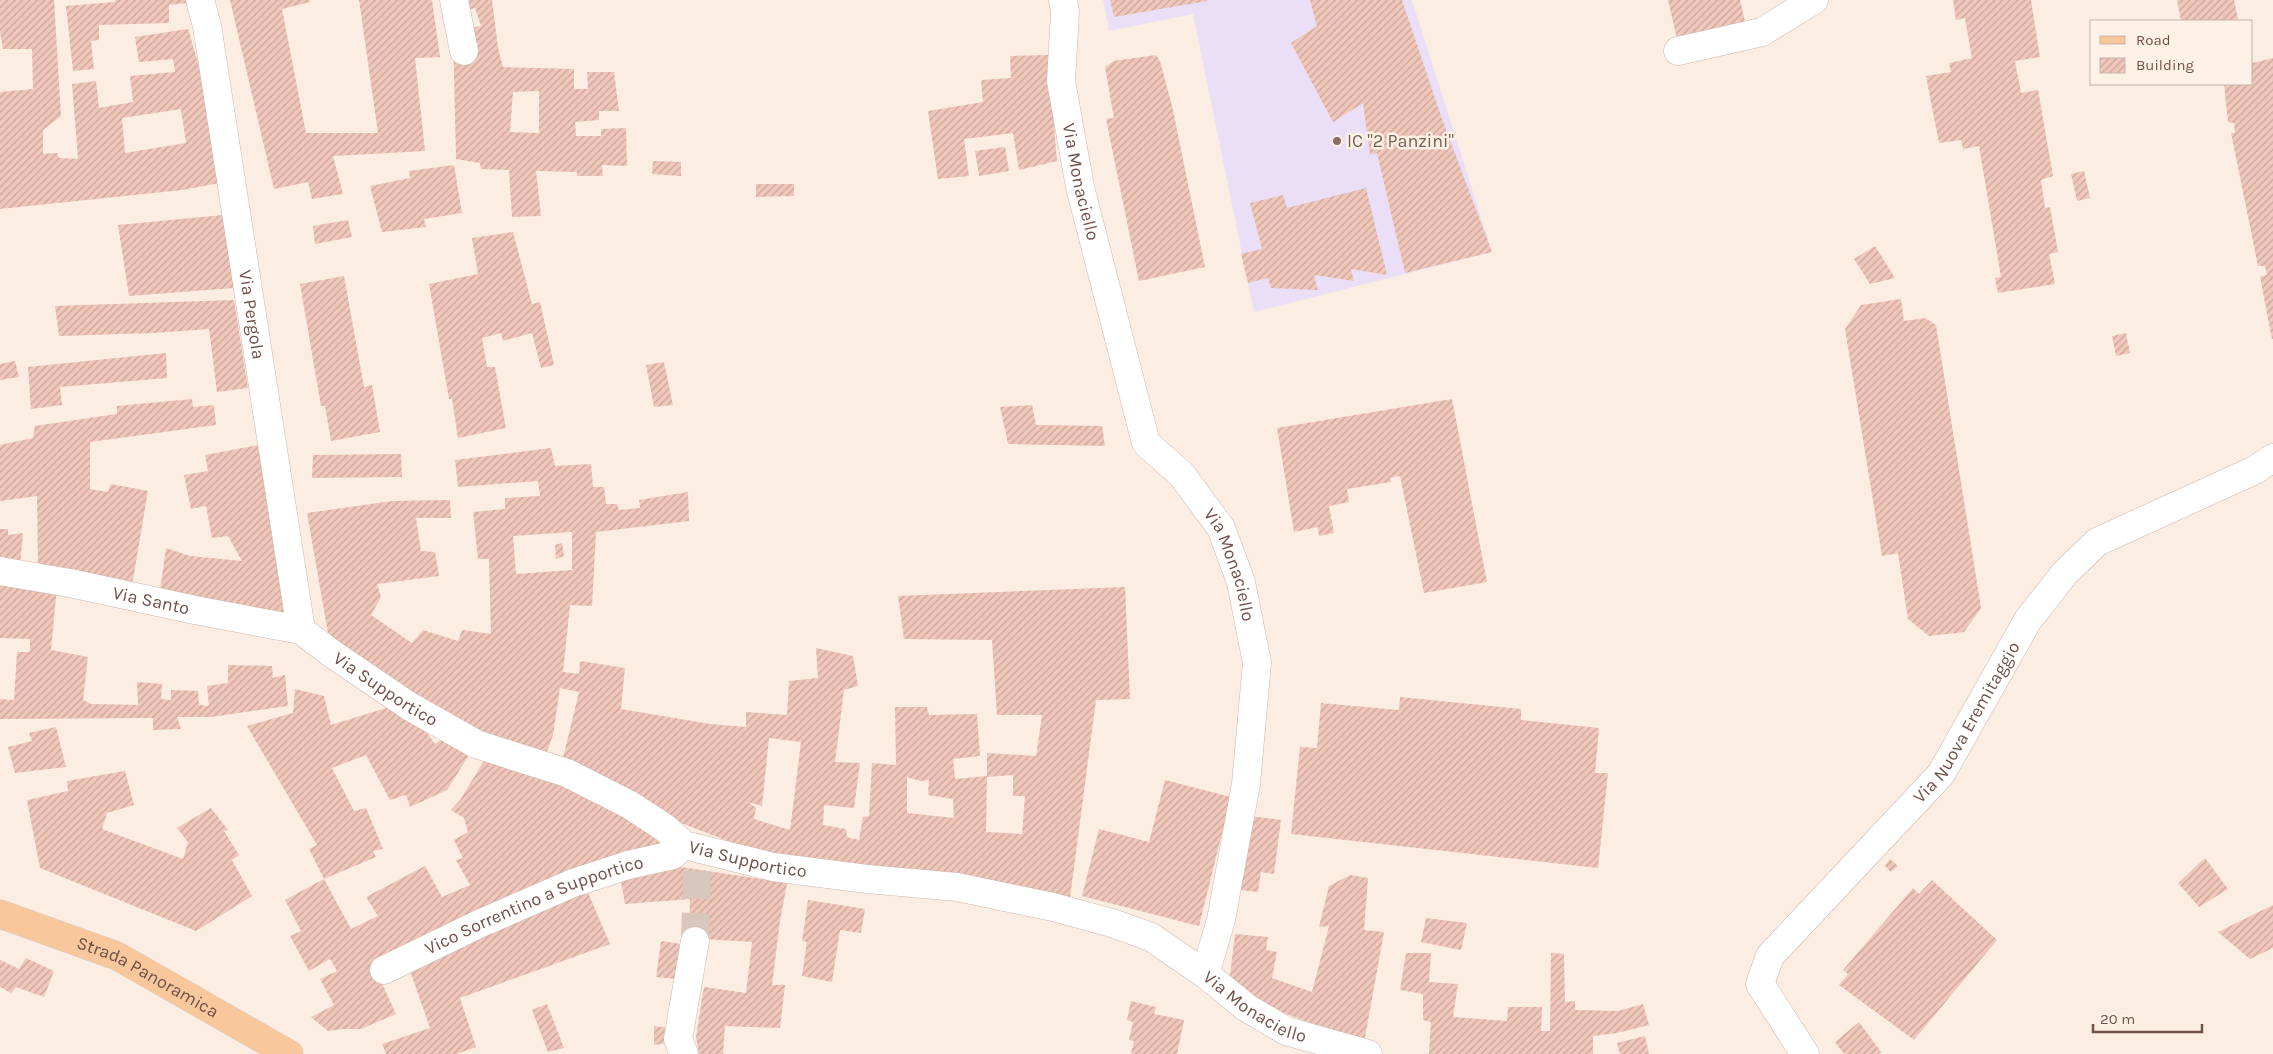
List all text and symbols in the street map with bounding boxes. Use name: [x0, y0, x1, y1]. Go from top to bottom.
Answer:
legend: [2090, 20, 2253, 85]
text: Road: [2136, 31, 2171, 49]
text: Building: [2136, 56, 2194, 74]
street label: Via Monaciello: [1058, 121, 1104, 243]
place label: IC "2 Panzini": [1347, 130, 1454, 152]
marker: IC "2 Panzini": [1331, 135, 1343, 147]
street label: Via Pergola: [234, 268, 270, 361]
street label: Via Monaciello: [1199, 504, 1260, 623]
street label: Via Santo: [111, 582, 192, 620]
street label: Via Nuova Eremitaggio: [1908, 638, 2025, 808]
street label: Via Supportico: [329, 647, 442, 731]
street label: Via Supportico: [687, 836, 808, 882]
street label: Vico Sorrentino a Supportico: [421, 851, 645, 960]
street label: Strada Panoramica: [74, 931, 223, 1023]
street label: Via Monaciello: [1199, 966, 1309, 1047]
scale bar: [2093, 1002, 2202, 1034]
text: 20 m: [2100, 1010, 2135, 1028]

